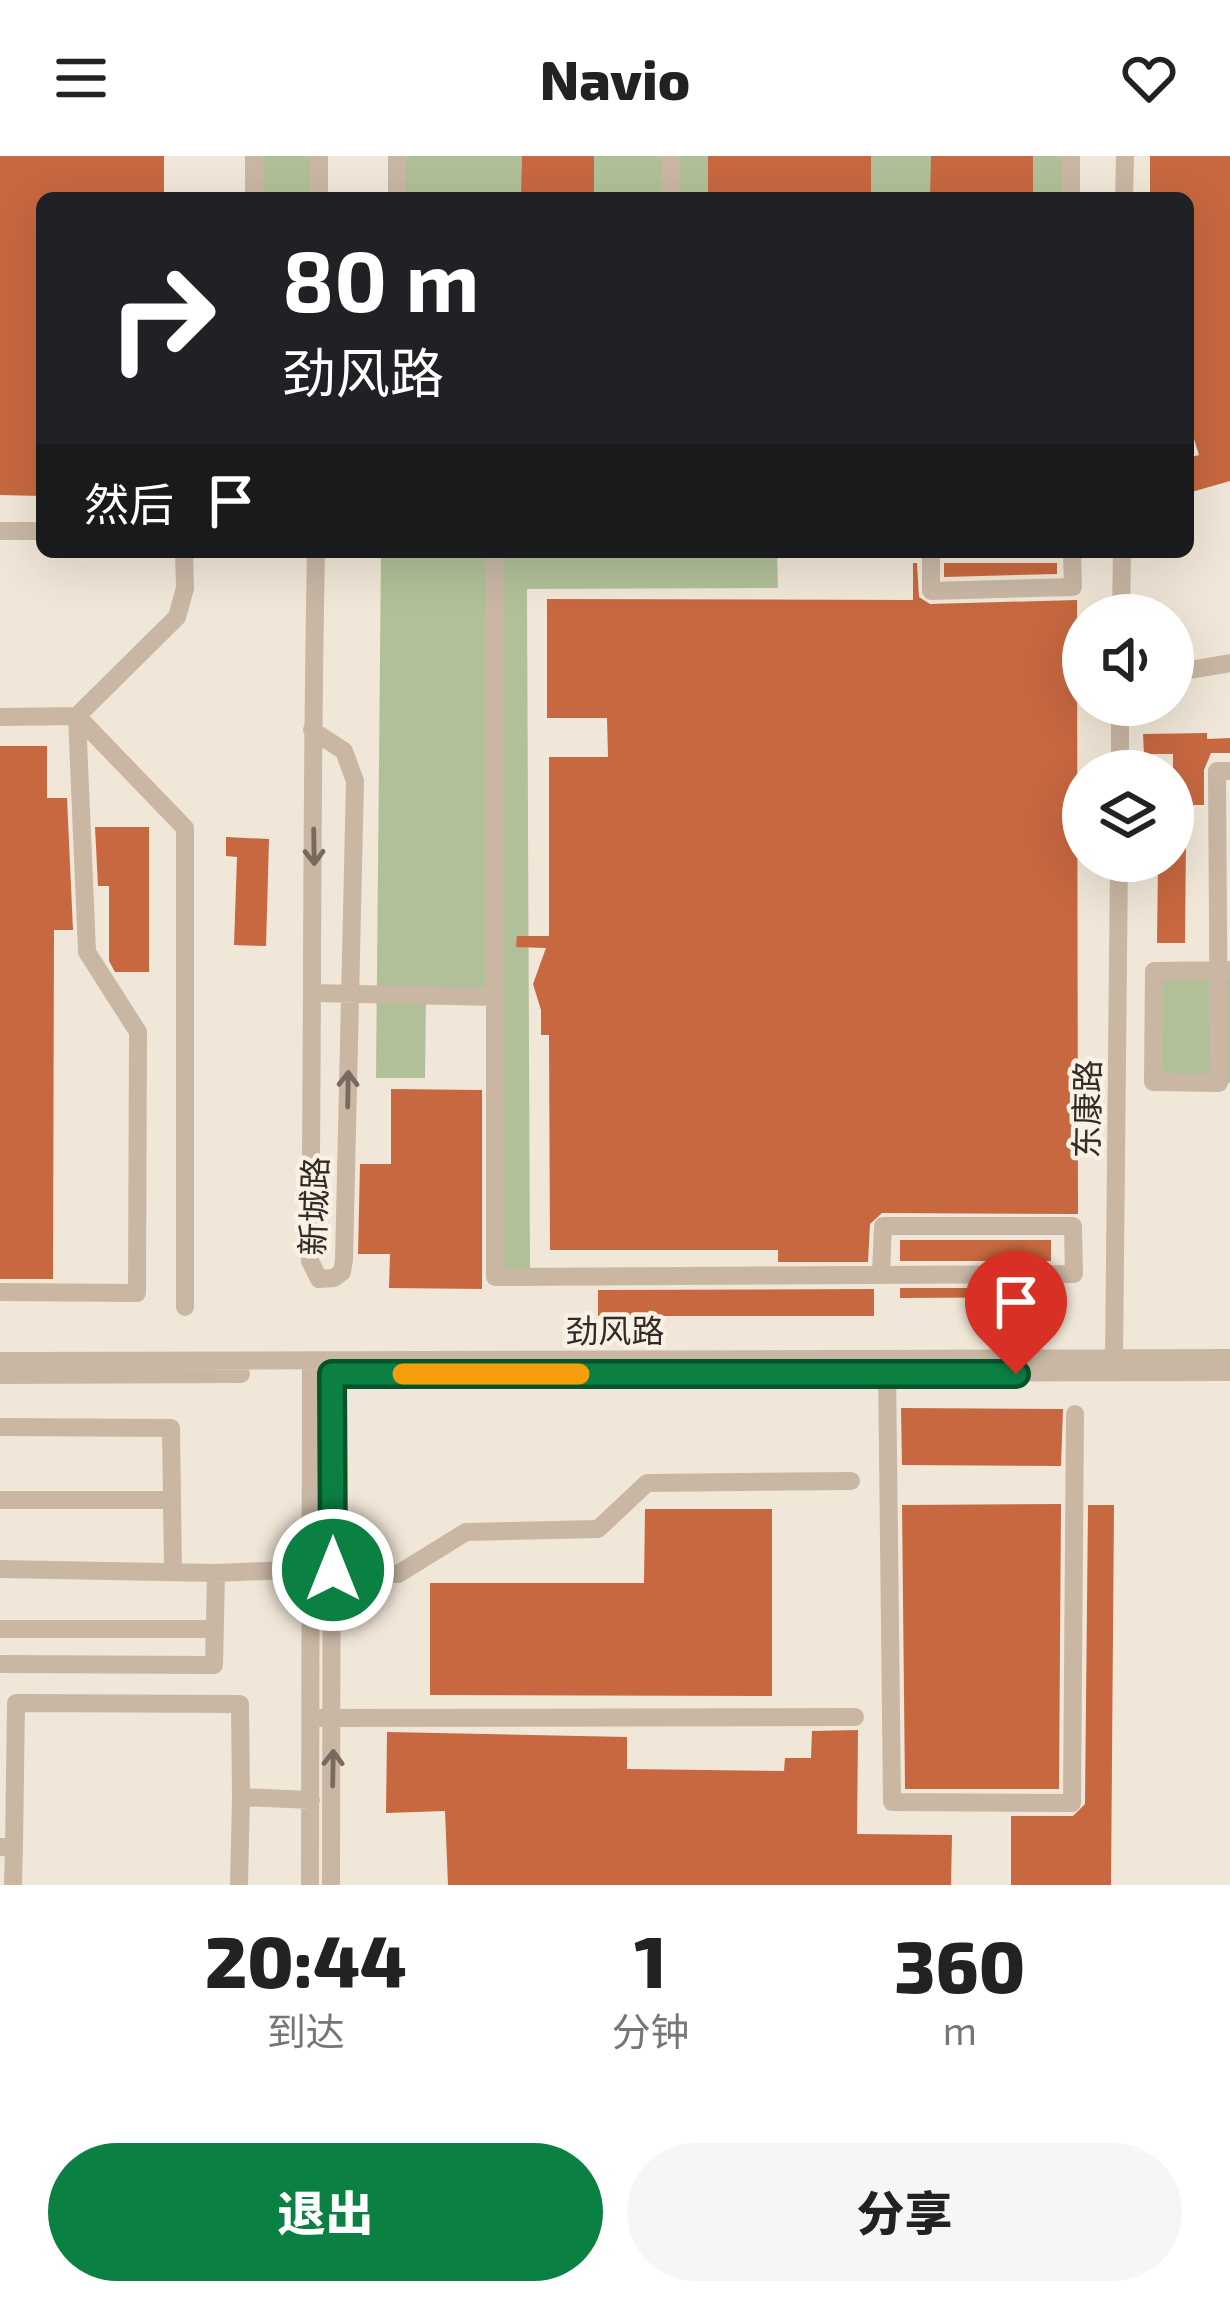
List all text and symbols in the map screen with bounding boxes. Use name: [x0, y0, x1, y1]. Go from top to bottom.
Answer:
icon: menu: [48, 45, 114, 111]
icon: heart: [1116, 45, 1182, 111]
text: Navio: [540, 46, 690, 111]
text: 80 m: [282, 228, 479, 329]
icon: right: [84, 240, 240, 396]
text: 劲风路: [282, 339, 444, 404]
icon: arrive: [198, 468, 264, 534]
text: 然后: [84, 476, 174, 530]
map controls: [1062, 594, 1194, 882]
button: sound: [1062, 594, 1194, 726]
button: layers: [1062, 750, 1194, 882]
one-way arrow: [303, 827, 325, 866]
street label: 东康路: [1065, 1059, 1107, 1159]
one-way arrow: [336, 1070, 359, 1109]
street label: 新城路: [291, 1156, 335, 1256]
pin: [965, 1251, 1067, 1374]
icon: arrive: [983, 1269, 1049, 1335]
street label: 劲风路: [566, 1310, 665, 1350]
position arrow: [270, 1507, 396, 1633]
one-way arrow: [321, 1749, 344, 1788]
text: 20:44: [205, 1916, 407, 2002]
text: 1: [634, 1916, 667, 2002]
text: 360: [894, 1921, 1025, 2007]
text: m: [943, 2006, 977, 2053]
text: 到达: [267, 2007, 345, 2054]
text: 分钟: [611, 2007, 689, 2054]
button: 退出: [48, 2143, 603, 2281]
button: 分享: [627, 2143, 1182, 2281]

